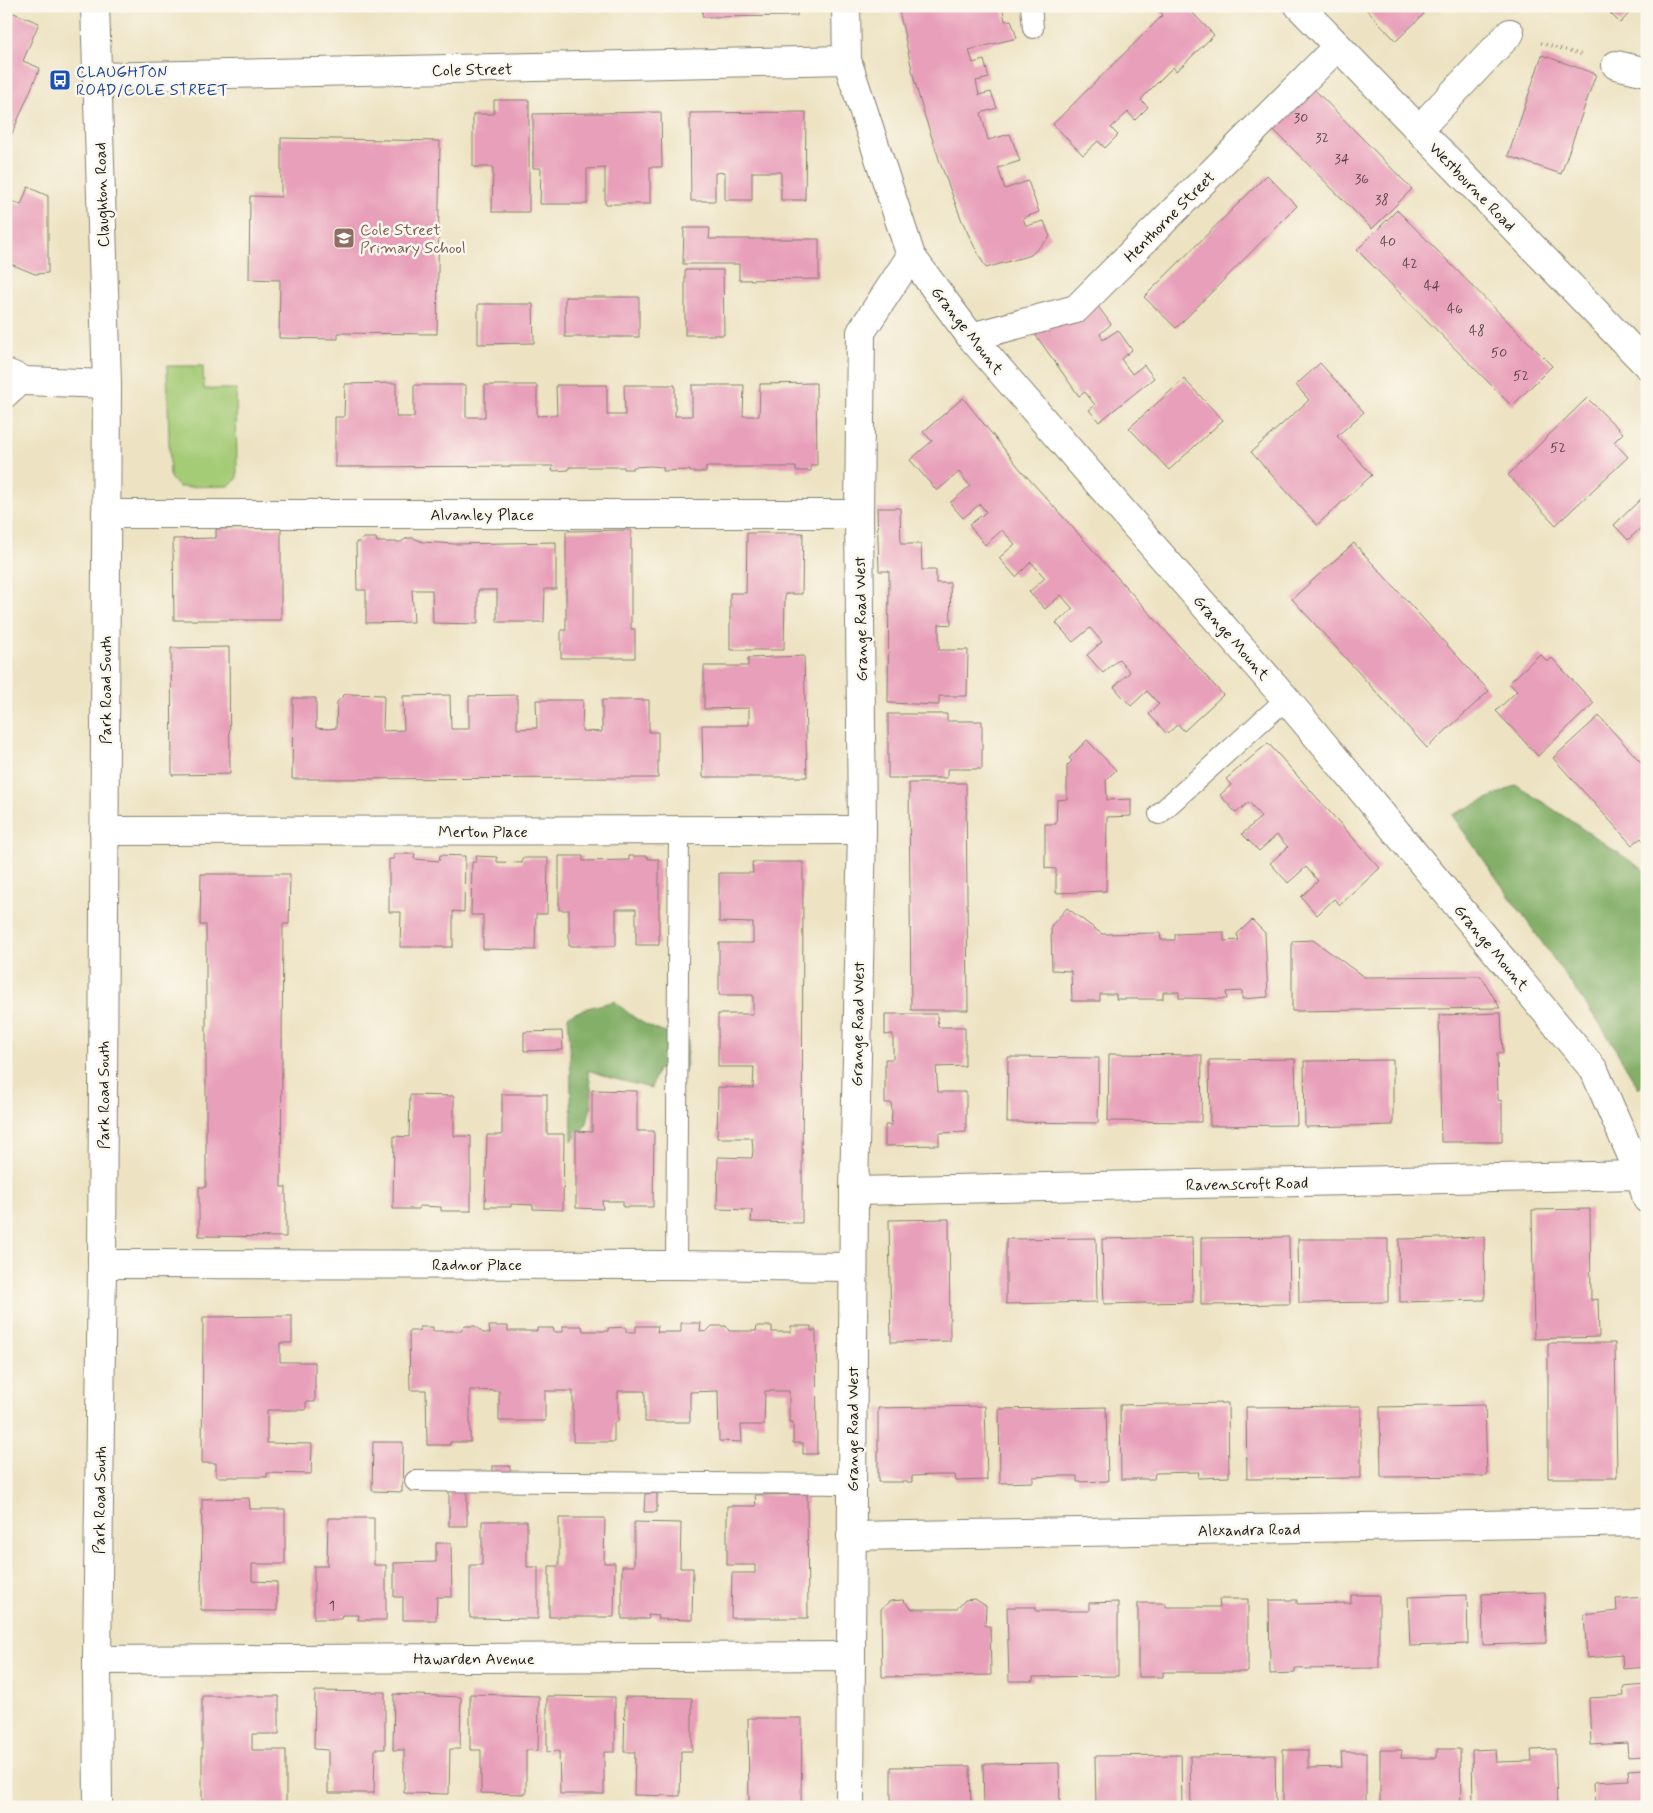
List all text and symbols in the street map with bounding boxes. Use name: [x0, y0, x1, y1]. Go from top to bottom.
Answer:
street label: Cole Street: [431, 59, 513, 82]
place label: CLAUGHTON ROAD/COLE STREET: [76, 62, 228, 101]
bus stop icon: CLAUGHTON ROAD/COLE STREET: [48, 68, 72, 92]
house number: 30: [1294, 109, 1308, 127]
house number: 32: [1315, 129, 1329, 147]
street label: Westbourne Road: [1424, 138, 1520, 236]
street label: Claughton Road: [90, 142, 116, 248]
house number: 34: [1335, 150, 1350, 168]
street label: Henthorne Street: [1120, 167, 1221, 267]
house number: 36: [1355, 170, 1369, 188]
house number: 38: [1375, 191, 1389, 209]
place label: Cole Street Primary School: [360, 220, 466, 259]
school or university icon: Cole Street Primary School: [332, 226, 356, 250]
house number: 40: [1380, 233, 1396, 251]
house number: 42: [1402, 255, 1418, 273]
house number: 44: [1424, 277, 1441, 295]
street label: Grange Mount: [926, 282, 1008, 380]
house number: 46: [1447, 300, 1463, 318]
house number: 48: [1469, 322, 1485, 340]
house number: 50: [1491, 344, 1507, 362]
house number: 52: [1513, 367, 1529, 385]
house number: 52: [1550, 439, 1566, 457]
street label: Alvanley Place: [430, 505, 534, 526]
street label: Grange Road West: [850, 556, 873, 682]
street label: Grange Mount: [1188, 591, 1274, 686]
street label: Park Road South: [96, 636, 117, 744]
street label: Merton Place: [438, 822, 528, 843]
street label: Grange Mount: [1449, 900, 1534, 996]
street label: Grange Road West: [847, 961, 870, 1087]
street label: Park Road South: [94, 1041, 115, 1149]
street label: Ravenscroft Road: [1186, 1173, 1308, 1196]
street label: Radnor Place: [432, 1255, 522, 1276]
street label: Grange Road West: [843, 1366, 864, 1492]
street label: Park Road South: [89, 1446, 112, 1554]
street label: Alexandra Road: [1198, 1519, 1301, 1542]
house number: 1: [329, 1597, 335, 1615]
street label: Hawarden Avenue: [413, 1649, 535, 1670]

